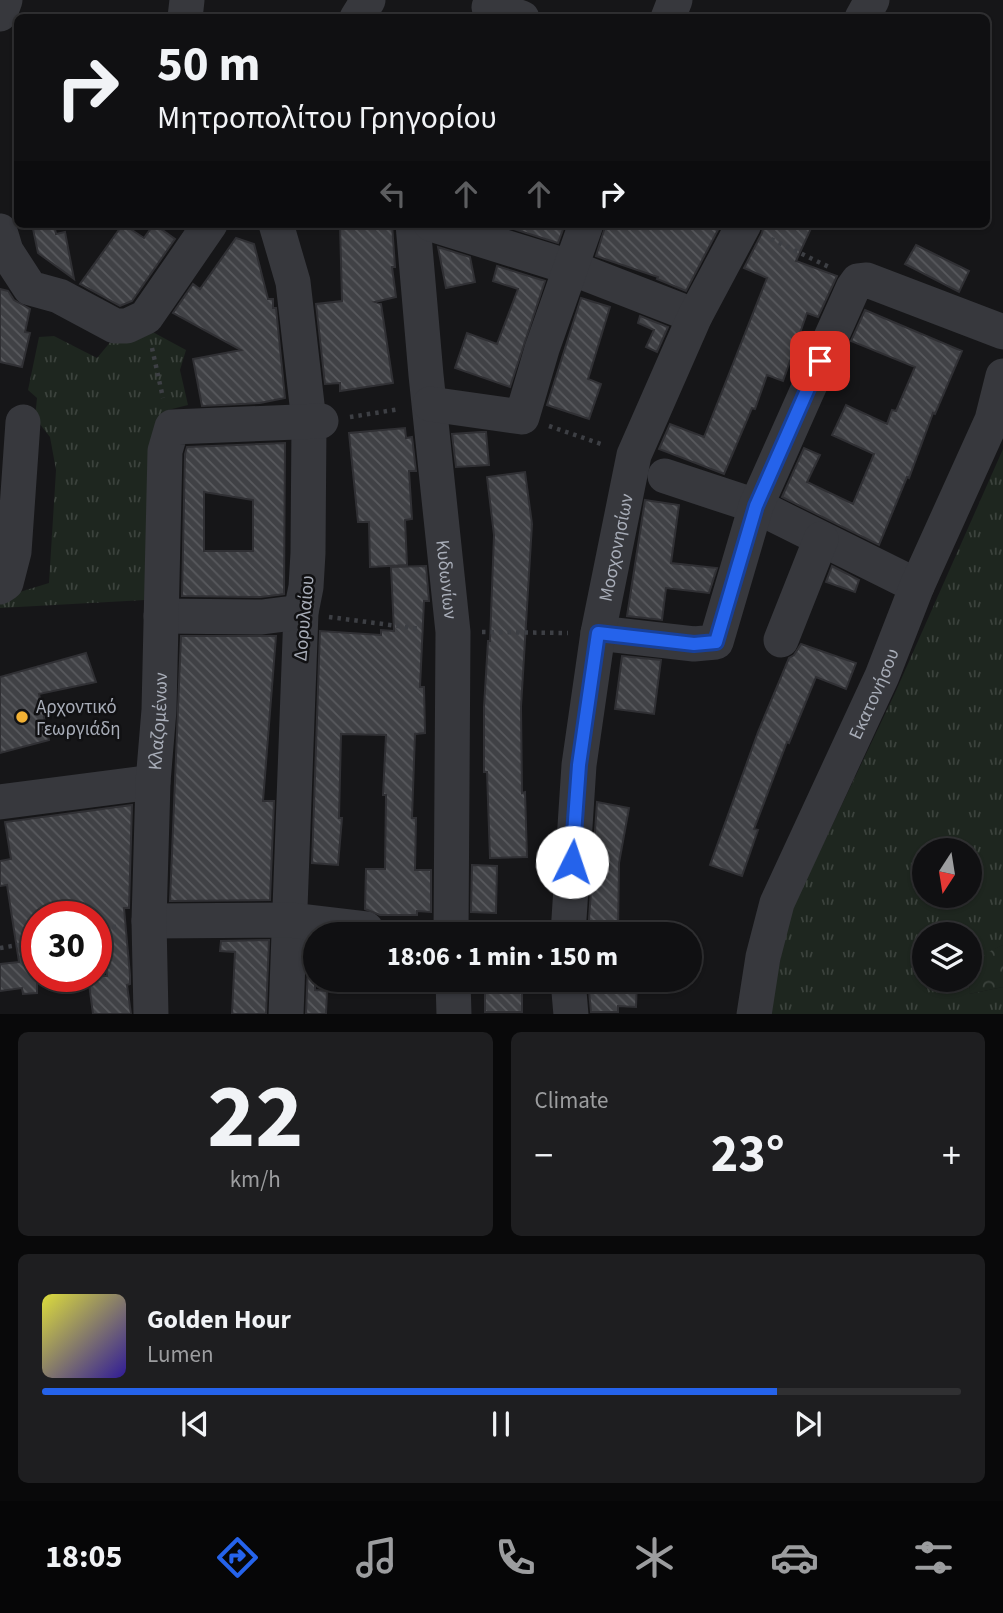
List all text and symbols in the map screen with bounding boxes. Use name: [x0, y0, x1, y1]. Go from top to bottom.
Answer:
text: 50 m: [157, 30, 261, 100]
icon: right: [42, 42, 133, 133]
text: Μητροπολίτου Γρηγορίου: [157, 95, 497, 141]
icon: left: [374, 175, 412, 213]
icon: ahead: [447, 175, 485, 213]
icon: ahead: [520, 175, 558, 213]
icon: right: [593, 175, 631, 213]
pin: [790, 331, 850, 391]
icon: arrive: [801, 342, 839, 380]
street label: Μοσχονησίων: [593, 491, 641, 604]
street label: Κυδωνίων: [428, 538, 464, 620]
street label: Δορυλαίου: [287, 574, 322, 662]
street label: Εκατονήσου: [842, 645, 907, 744]
street label: Κλαζομένων: [142, 672, 175, 771]
place label: Αρχοντικό Γεωργιάδη: [36, 694, 121, 743]
marker: Αρχοντικό Γεωργιάδη: [14, 709, 30, 725]
position arrow: [535, 825, 609, 899]
north arrow: [912, 838, 982, 908]
map controls: [912, 838, 982, 992]
speed limit sign: 30: [21, 901, 112, 992]
button: layers: [912, 922, 982, 992]
text: 18:06 · 1 min · 150 m: [387, 938, 618, 975]
text: 22: [207, 1053, 303, 1182]
text: Climate: [535, 1084, 608, 1117]
text: 23°: [711, 1118, 785, 1192]
text: −: [535, 1129, 553, 1183]
text: +: [942, 1129, 961, 1183]
text: km/h: [230, 1163, 281, 1196]
text: Golden Hour: [147, 1301, 291, 1338]
text: Lumen: [147, 1338, 214, 1371]
icon: previous: [176, 1405, 214, 1443]
icon: pause: [482, 1405, 520, 1443]
icon: next: [789, 1405, 827, 1443]
icon: directions: [213, 1533, 262, 1582]
icon: music: [352, 1533, 401, 1582]
icon: phone: [491, 1533, 540, 1582]
icon: climate: [630, 1533, 679, 1582]
icon: car: [770, 1533, 819, 1582]
icon: filters: [909, 1533, 958, 1582]
text: 18:05: [45, 1534, 122, 1580]

